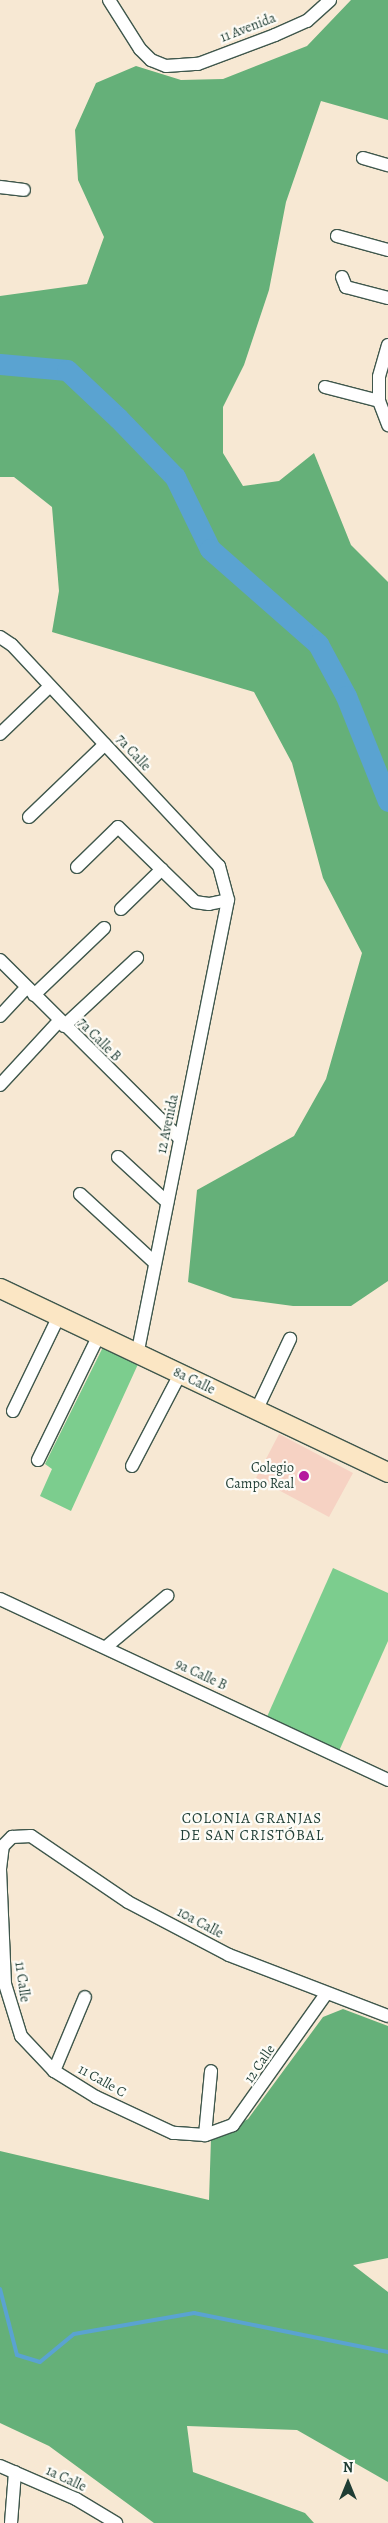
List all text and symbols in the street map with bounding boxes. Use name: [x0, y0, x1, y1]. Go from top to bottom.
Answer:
street label: 11 Avenida: [218, 10, 278, 46]
street label: 7a Calle: [112, 731, 154, 775]
street label: 7a Calle B: [74, 1015, 124, 1065]
street label: 12 Avenida: [154, 1093, 182, 1155]
street label: 8a Calle: [170, 1364, 218, 1398]
place label: Colegio Campo Real: [226, 1460, 294, 1492]
marker: Colegio Campo Real: [298, 1470, 310, 1482]
street label: 9a Calle B: [172, 1656, 230, 1694]
district label: COLONIA GRANJAS DE SAN CRISTÓBAL: [178, 1809, 326, 1844]
street label: 10a Calle: [174, 1904, 226, 1942]
street label: 11 Calle: [11, 1961, 33, 2003]
street label: 12 Calle: [241, 2042, 279, 2086]
street label: 11 Calle C: [75, 2061, 129, 2101]
north arrow: [323, 2458, 373, 2508]
text: N: [343, 2458, 353, 2477]
street label: 1a Calle: [43, 2462, 89, 2496]

